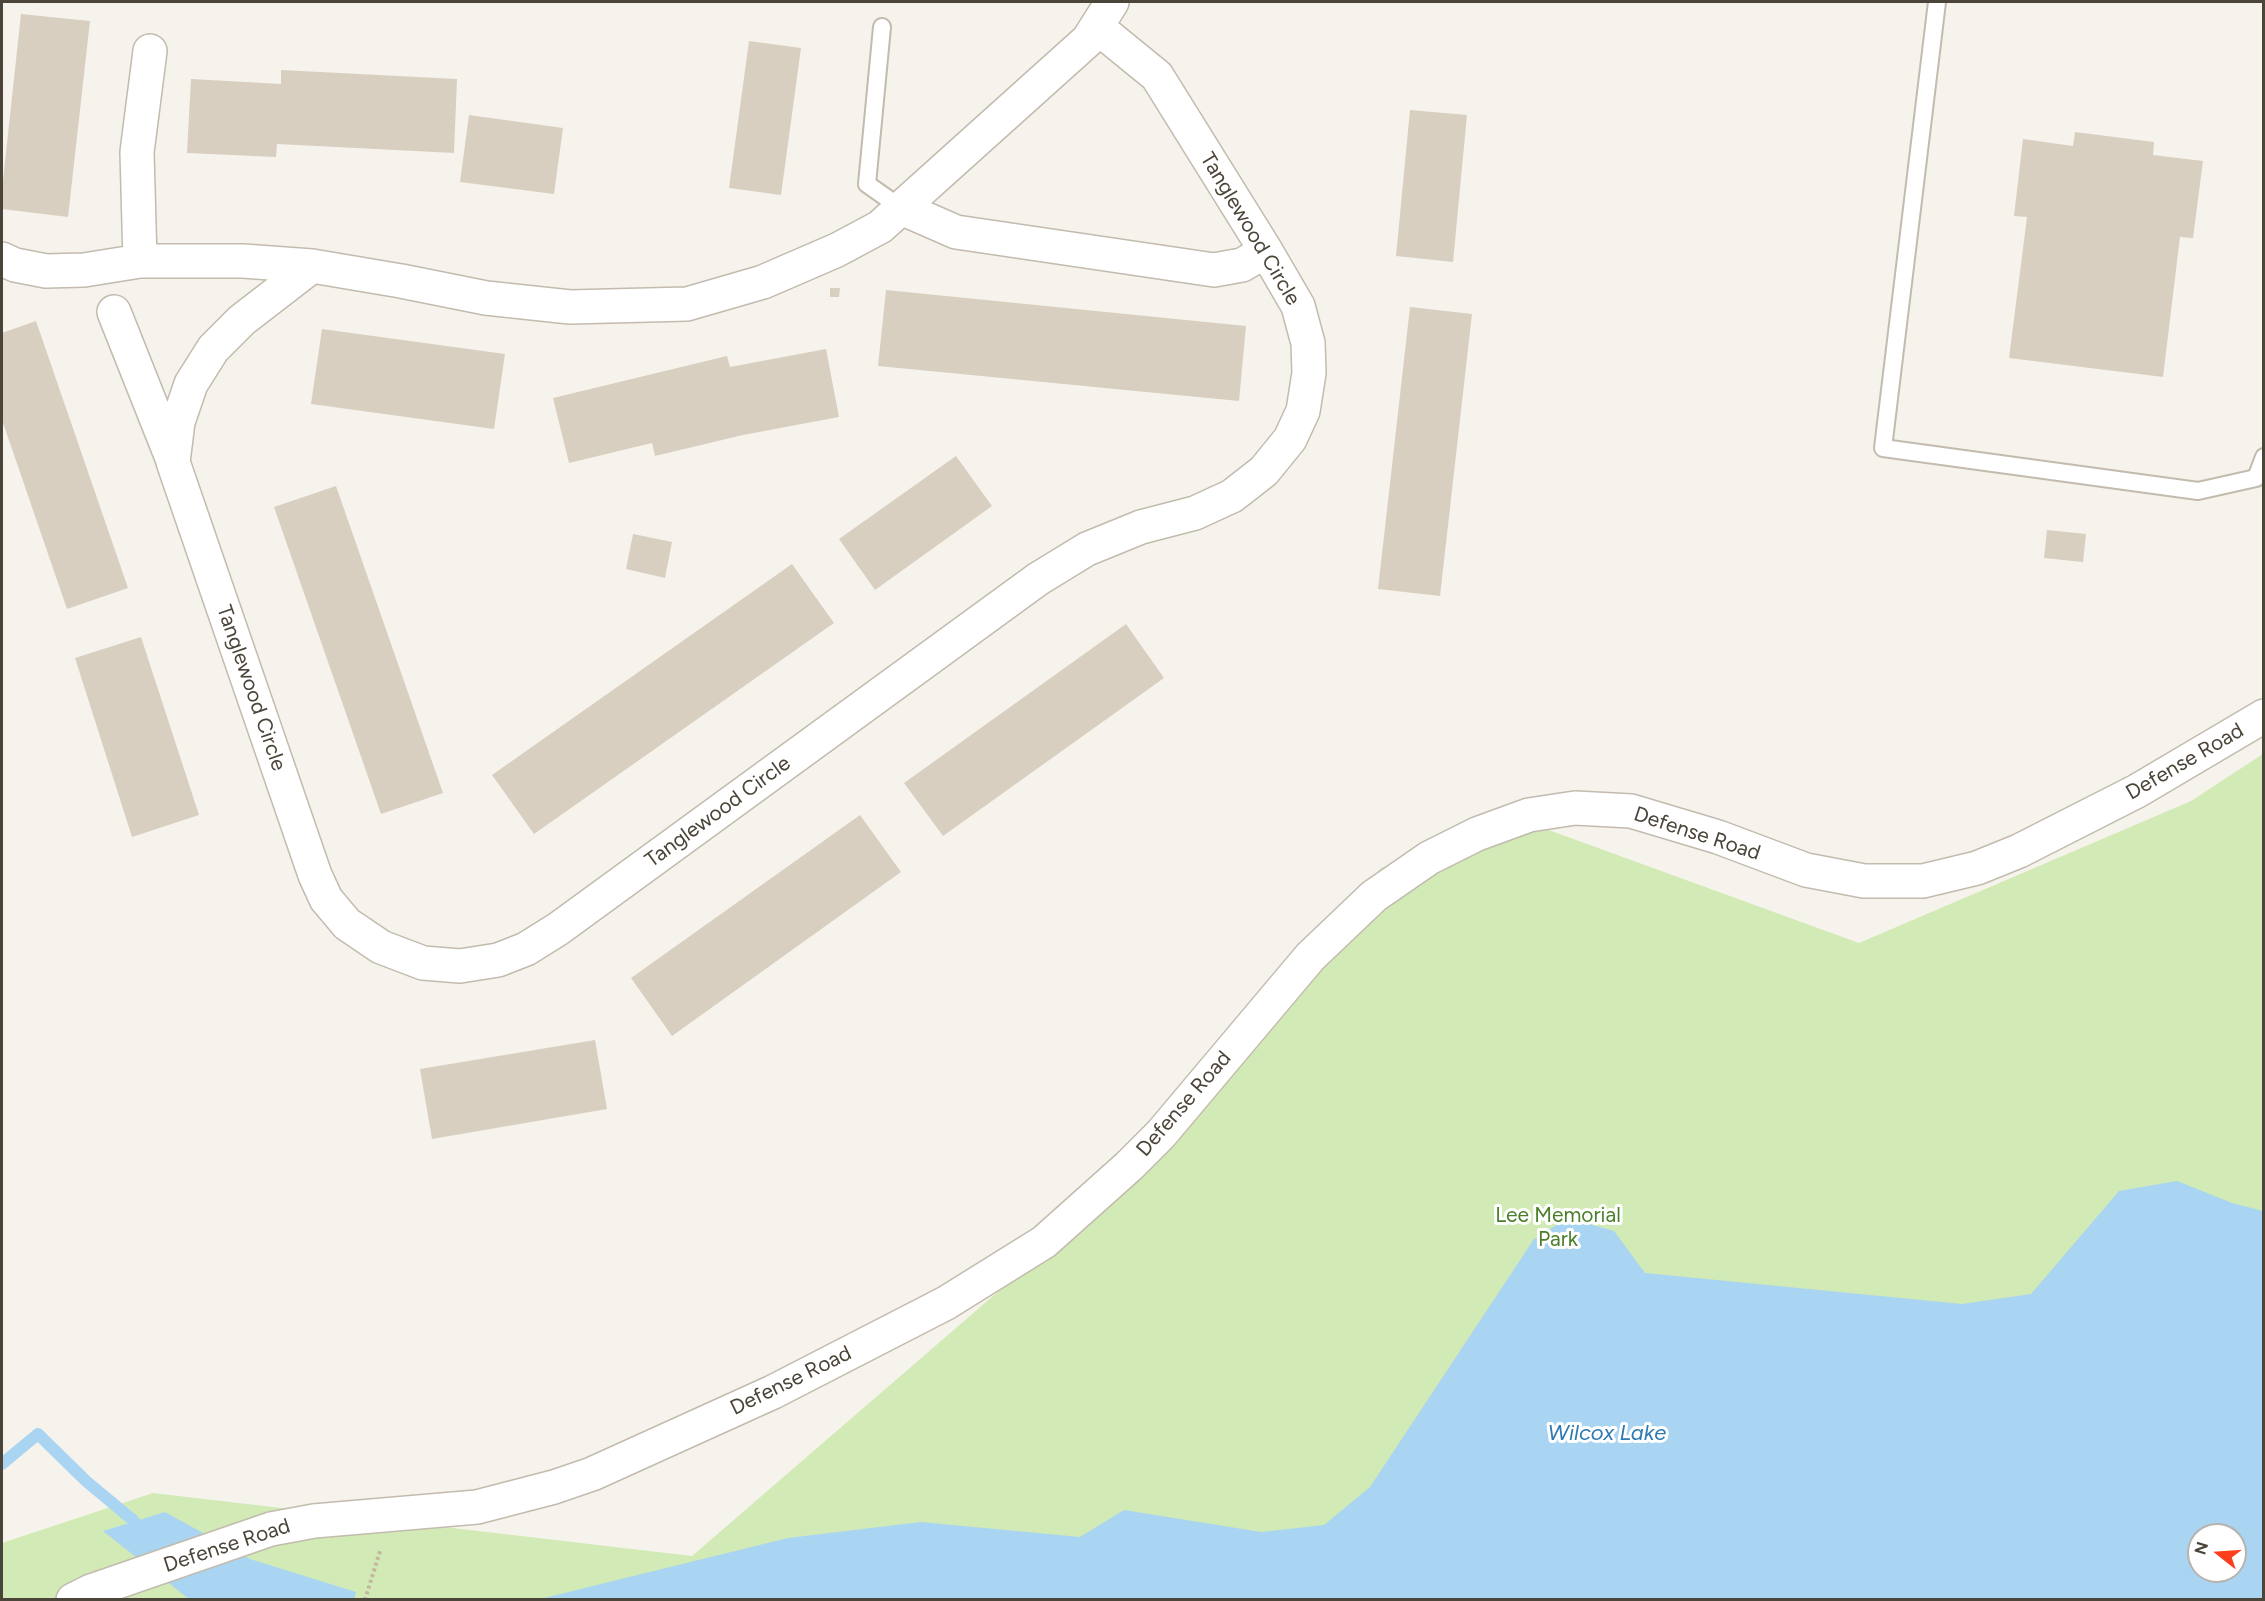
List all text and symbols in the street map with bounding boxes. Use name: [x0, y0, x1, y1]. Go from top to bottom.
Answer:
street label: Tanglewood Circle: [1195, 148, 1305, 310]
street label: Tanglewood Circle: [211, 602, 291, 774]
street label: Defense Road: [2122, 718, 2248, 806]
street label: Tanglewood Circle: [640, 751, 796, 873]
street label: Defense Road: [1631, 802, 1763, 866]
street label: Defense Road: [1131, 1046, 1237, 1162]
park label: Lee Memorial Park: [1495, 1203, 1621, 1253]
street label: Defense Road: [726, 1341, 856, 1421]
water label: Wilcox Lake: [1548, 1421, 1666, 1447]
street label: Defense Road: [161, 1514, 293, 1578]
north arrow: [2187, 1523, 2247, 1583]
text: N: [2190, 1539, 2212, 1557]

